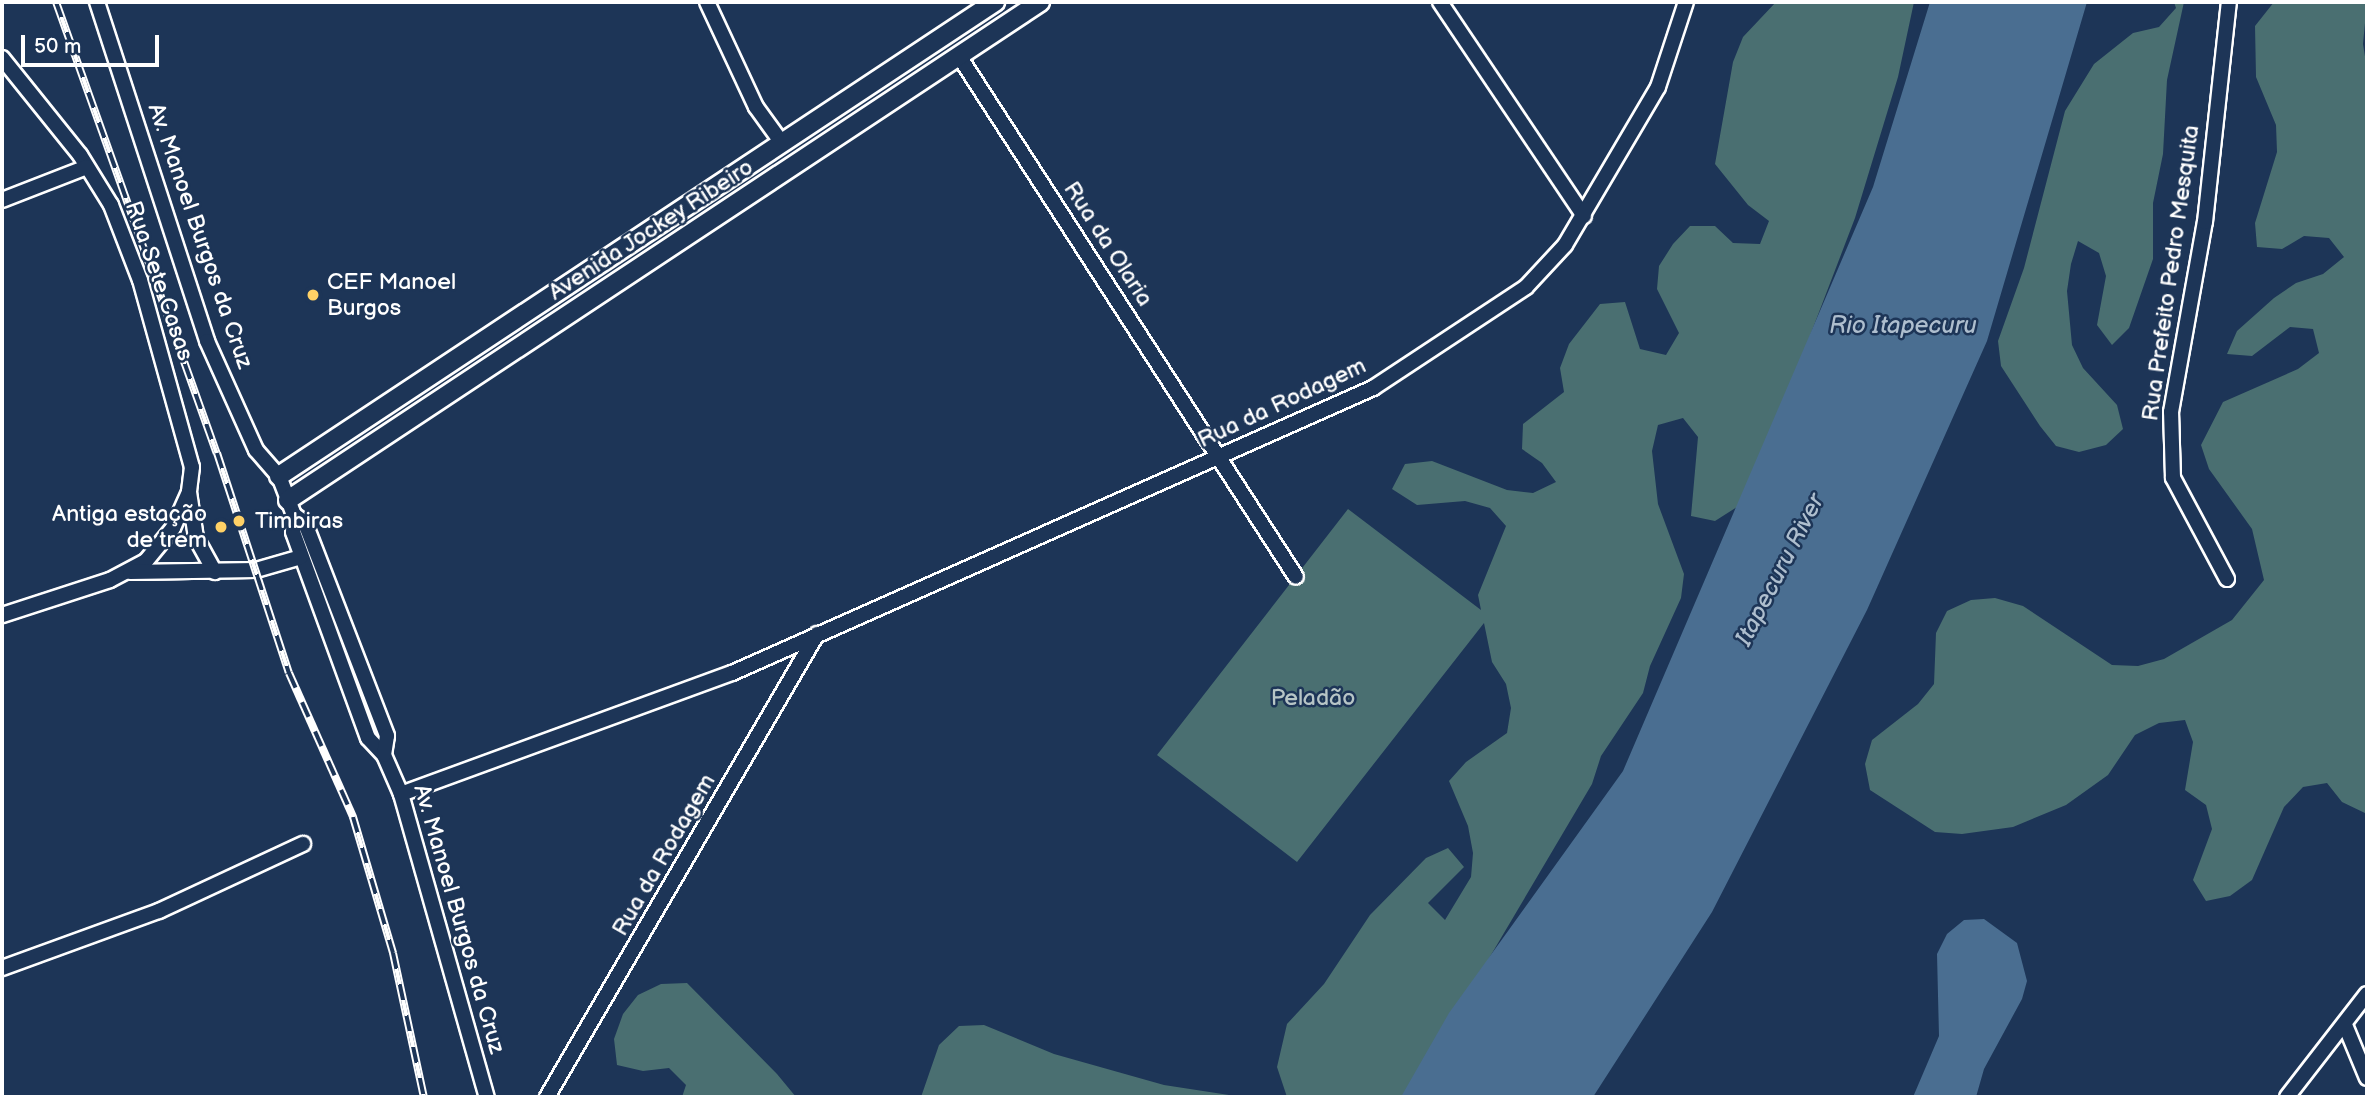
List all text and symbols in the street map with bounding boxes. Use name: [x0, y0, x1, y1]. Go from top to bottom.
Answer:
scale bar: [24, 21, 163, 65]
text: 50 m: [34, 34, 81, 59]
street label: Av. Manoel Burgos da Cruz: [142, 100, 258, 372]
street label: Rua Prefeito Pedro Mesquita: [2137, 123, 2205, 423]
street label: Avenida Jockey Ribeiro: [542, 153, 760, 307]
street label: Rua da Olaria: [1057, 177, 1159, 311]
street label: Rua Sete Casas: [119, 197, 199, 365]
place label: CEF Manoel Burgos: [327, 268, 456, 322]
marker: CEF Manoel Burgos: [305, 287, 321, 303]
water label: Rio Itapecuru: [1829, 312, 1977, 340]
street label: Rua da Rodagem: [1194, 352, 1370, 454]
water label: Itapecuru River: [1729, 489, 1831, 651]
place label: Antiga estação de trem: [52, 500, 207, 554]
place label: Timbiras: [255, 507, 343, 535]
marker: Timbiras: [229, 511, 249, 531]
marker: Antiga estação de trem: [213, 519, 229, 535]
park label: Peladão: [1271, 684, 1355, 712]
street label: Rua da Rodagem: [606, 769, 722, 941]
street label: Av. Manoel Burgos da Cruz: [407, 781, 511, 1057]

